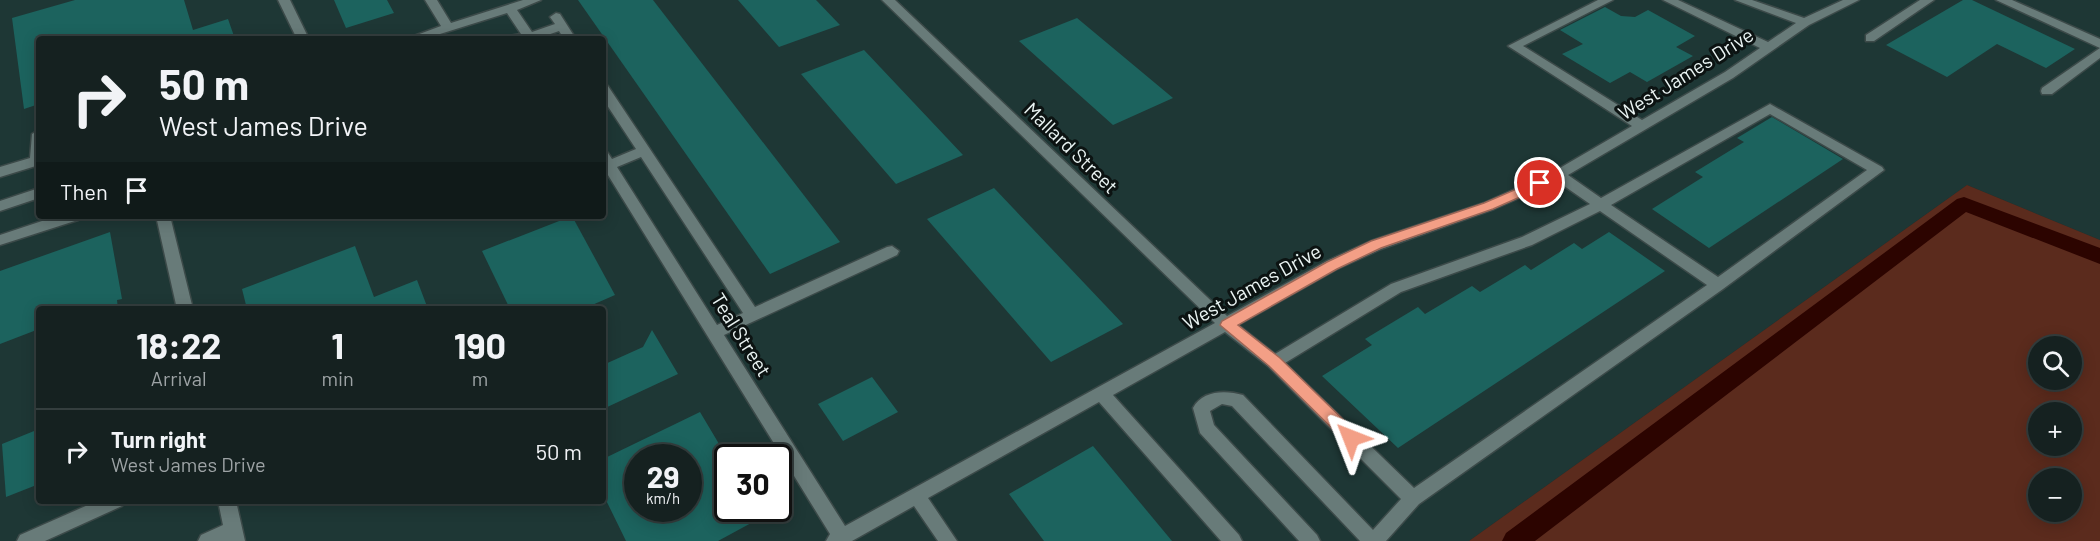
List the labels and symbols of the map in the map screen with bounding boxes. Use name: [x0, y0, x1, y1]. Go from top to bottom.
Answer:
street label: West James Drive: [1613, 22, 1757, 124]
street label: Mallard Street: [1020, 97, 1123, 198]
pin: [1514, 157, 1565, 208]
street label: West James Drive: [1178, 238, 1325, 334]
street label: Teal Street: [707, 288, 777, 381]
position arrow: [1319, 406, 1383, 470]
speed limit sign: 30: [714, 444, 792, 522]

